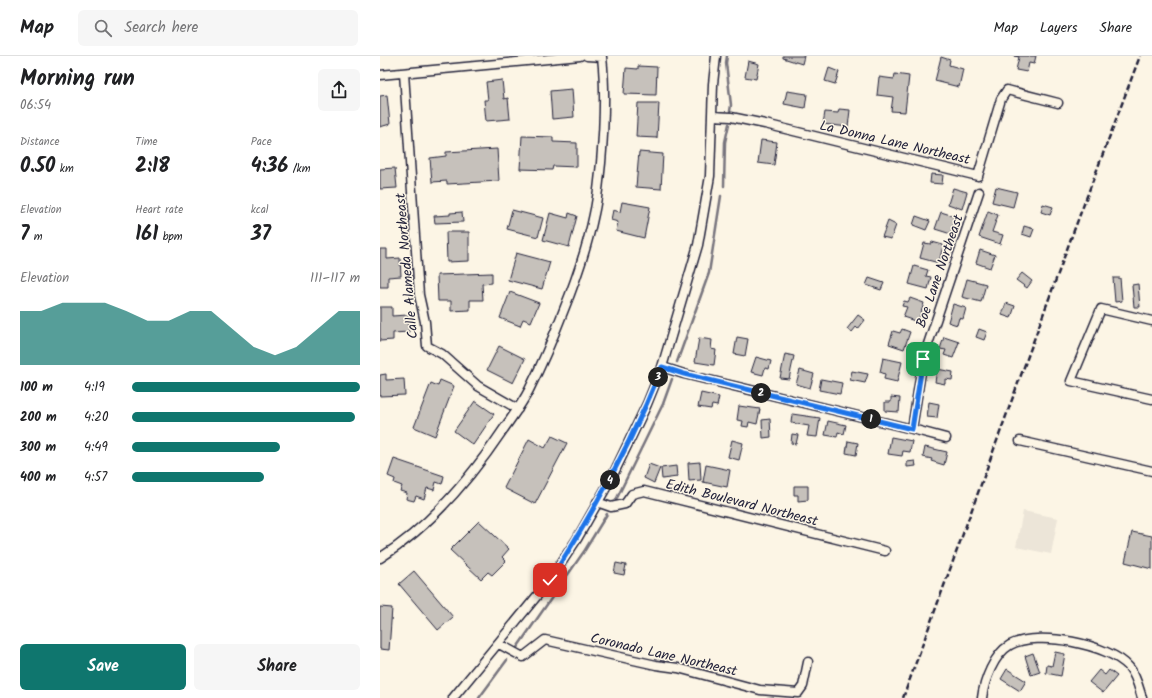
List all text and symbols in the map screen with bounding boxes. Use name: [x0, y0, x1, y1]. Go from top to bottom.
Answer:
search box: [78, 10, 358, 46]
text: Map: [20, 13, 54, 43]
text: Search here: [124, 16, 198, 40]
icon: search: [92, 17, 114, 39]
text: Map: [994, 17, 1018, 39]
text: Layers: [1040, 17, 1078, 39]
text: Share: [1100, 17, 1132, 39]
text: Morning run: [20, 62, 135, 97]
button: share: [318, 69, 360, 111]
text: 06:54: [20, 95, 51, 116]
street label: La Donna Lane Northeast: [818, 115, 973, 171]
text: Distance: [20, 133, 60, 151]
text: Time: [135, 133, 158, 151]
text: Pace: [251, 133, 272, 151]
text: 0.50: [20, 151, 55, 183]
text: 2:18: [135, 151, 170, 183]
text: 4:36: [251, 151, 288, 183]
text: km: [55, 160, 74, 178]
text: /km: [288, 160, 311, 178]
street label: Calle Alameda Northeast: [390, 191, 424, 340]
text: Elevation: [20, 201, 62, 219]
text: Heart rate: [135, 201, 183, 219]
text: kcal: [251, 201, 269, 219]
street label: Boe Lane Northeast: [910, 211, 970, 331]
text: 7: [20, 219, 29, 251]
text: 161: [135, 219, 158, 251]
text: 37: [251, 219, 271, 251]
text: m: [29, 228, 43, 246]
text: bpm: [158, 228, 182, 246]
text: Elevation: [20, 268, 69, 289]
text: 111–117 m: [310, 268, 360, 289]
pin: [906, 342, 940, 376]
icon: arrive: [912, 348, 934, 370]
pin: 3: [648, 367, 668, 387]
text: 3: [655, 368, 661, 386]
text: 100 m: [20, 377, 53, 398]
text: 4:19: [84, 377, 105, 398]
pin: 2: [751, 383, 771, 403]
text: 2: [758, 384, 764, 402]
text: 200 m: [20, 407, 57, 428]
text: 4:20: [84, 407, 108, 428]
pin: 1: [861, 409, 881, 429]
text: 1: [869, 410, 873, 428]
text: 300 m: [20, 437, 56, 458]
text: 4:49: [84, 437, 108, 458]
text: 400 m: [20, 467, 56, 488]
text: 4:57: [84, 467, 107, 488]
pin: 4: [600, 470, 620, 490]
text: 4: [607, 471, 613, 489]
street label: Edith Boulevard Northeast: [663, 473, 821, 533]
pin: [533, 563, 567, 597]
icon: check: [539, 569, 561, 591]
street label: Coronado Lane Northeast: [588, 627, 740, 683]
button: Save: [20, 644, 186, 690]
button: Share: [194, 644, 360, 690]

